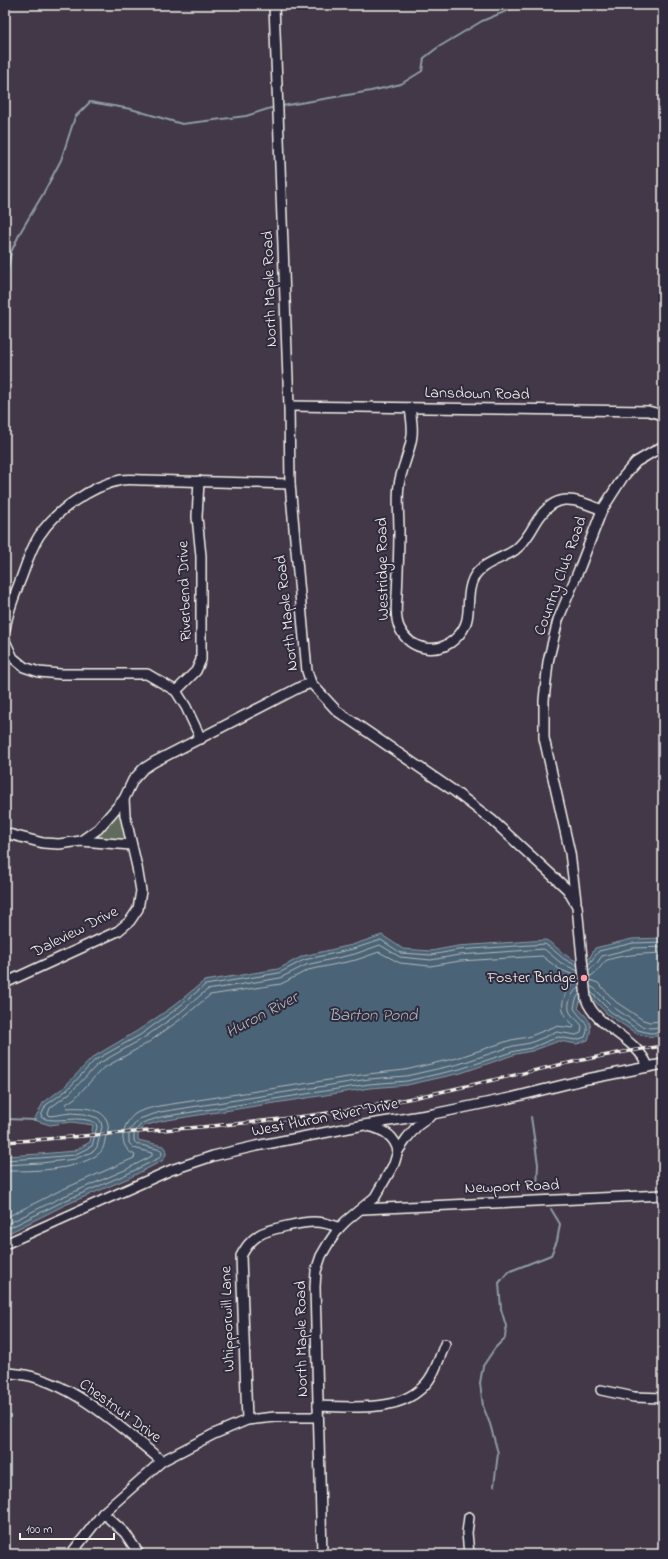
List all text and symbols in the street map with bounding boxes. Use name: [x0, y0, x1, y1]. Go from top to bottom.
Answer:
street label: North Maple Road: [256, 230, 284, 348]
street label: Lansdown Road: [424, 381, 530, 407]
street label: Country Club Road: [528, 513, 594, 639]
street label: Westridge Road: [370, 517, 396, 621]
street label: Riverbend Drive: [171, 540, 199, 642]
street label: North Maple Road: [269, 554, 305, 672]
street label: Daleview Drive: [27, 900, 123, 965]
place label: Foster Bridge: [486, 966, 577, 990]
marker: Foster Bridge: [579, 973, 589, 983]
water label: Huron River: [221, 984, 305, 1045]
water label: Barton Pond: [329, 1003, 419, 1028]
street label: West Huron River Drive: [250, 1092, 401, 1144]
street label: Newport Road: [464, 1173, 560, 1201]
street label: Whipporwill Lane: [214, 1265, 242, 1372]
street label: North Maple Road: [289, 1281, 315, 1397]
street label: Chestnut Drive: [74, 1373, 167, 1450]
scale bar: [20, 1515, 114, 1541]
text: 100 m: [26, 1521, 53, 1539]

